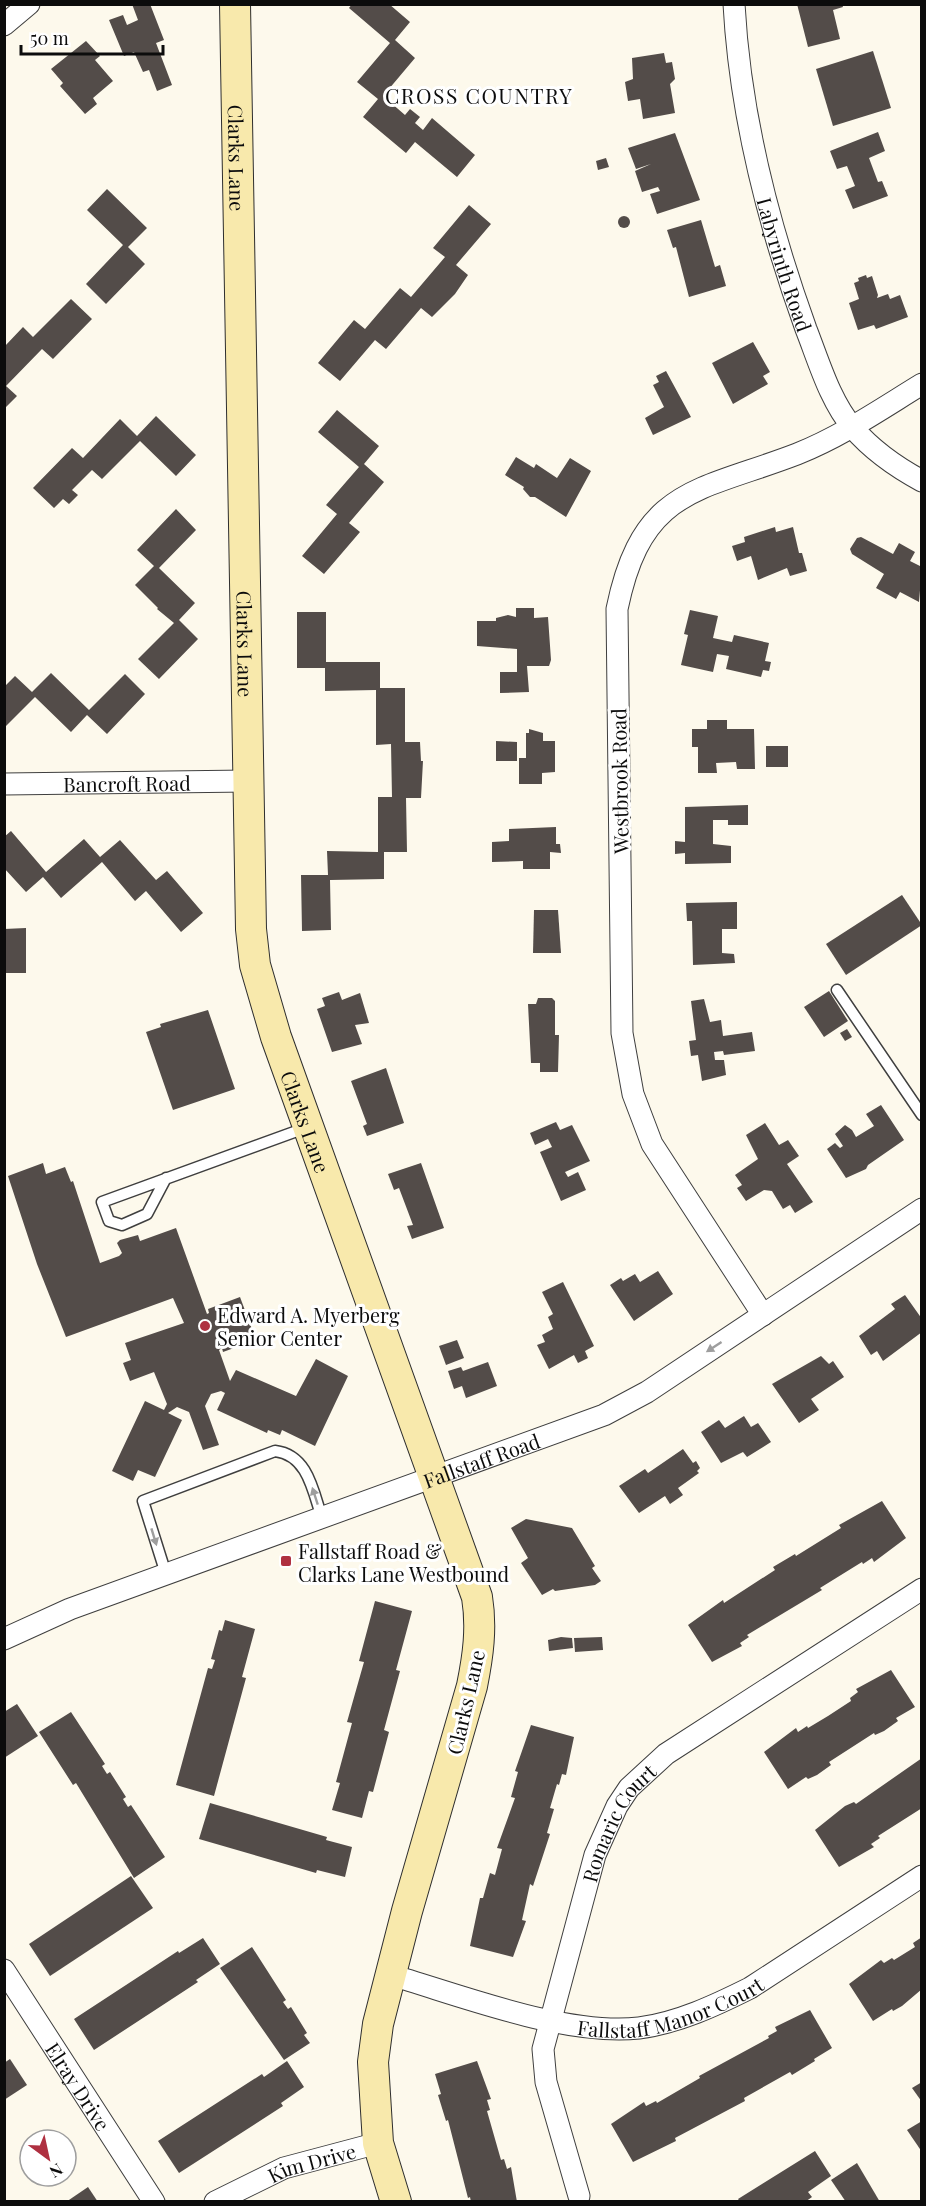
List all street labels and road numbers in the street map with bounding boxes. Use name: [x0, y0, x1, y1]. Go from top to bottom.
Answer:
street label: Clarks Lane: [223, 104, 252, 212]
street label: Labyrinth Road: [752, 194, 819, 335]
street label: Clarks Lane: [232, 590, 260, 697]
street label: Westbrook Road: [604, 708, 634, 855]
street label: Bancroft Road: [63, 768, 191, 797]
street label: Clarks Lane: [276, 1067, 337, 1176]
street label: Fallstaff Road: [419, 1426, 544, 1493]
street label: Clarks Lane: [440, 1647, 490, 1757]
street label: Romaric Court: [575, 1757, 661, 1885]
street label: Fallstaff Manor Court: [576, 1969, 769, 2043]
street label: Elray Drive: [40, 2036, 117, 2135]
street label: Kim Drive: [263, 2136, 358, 2188]

